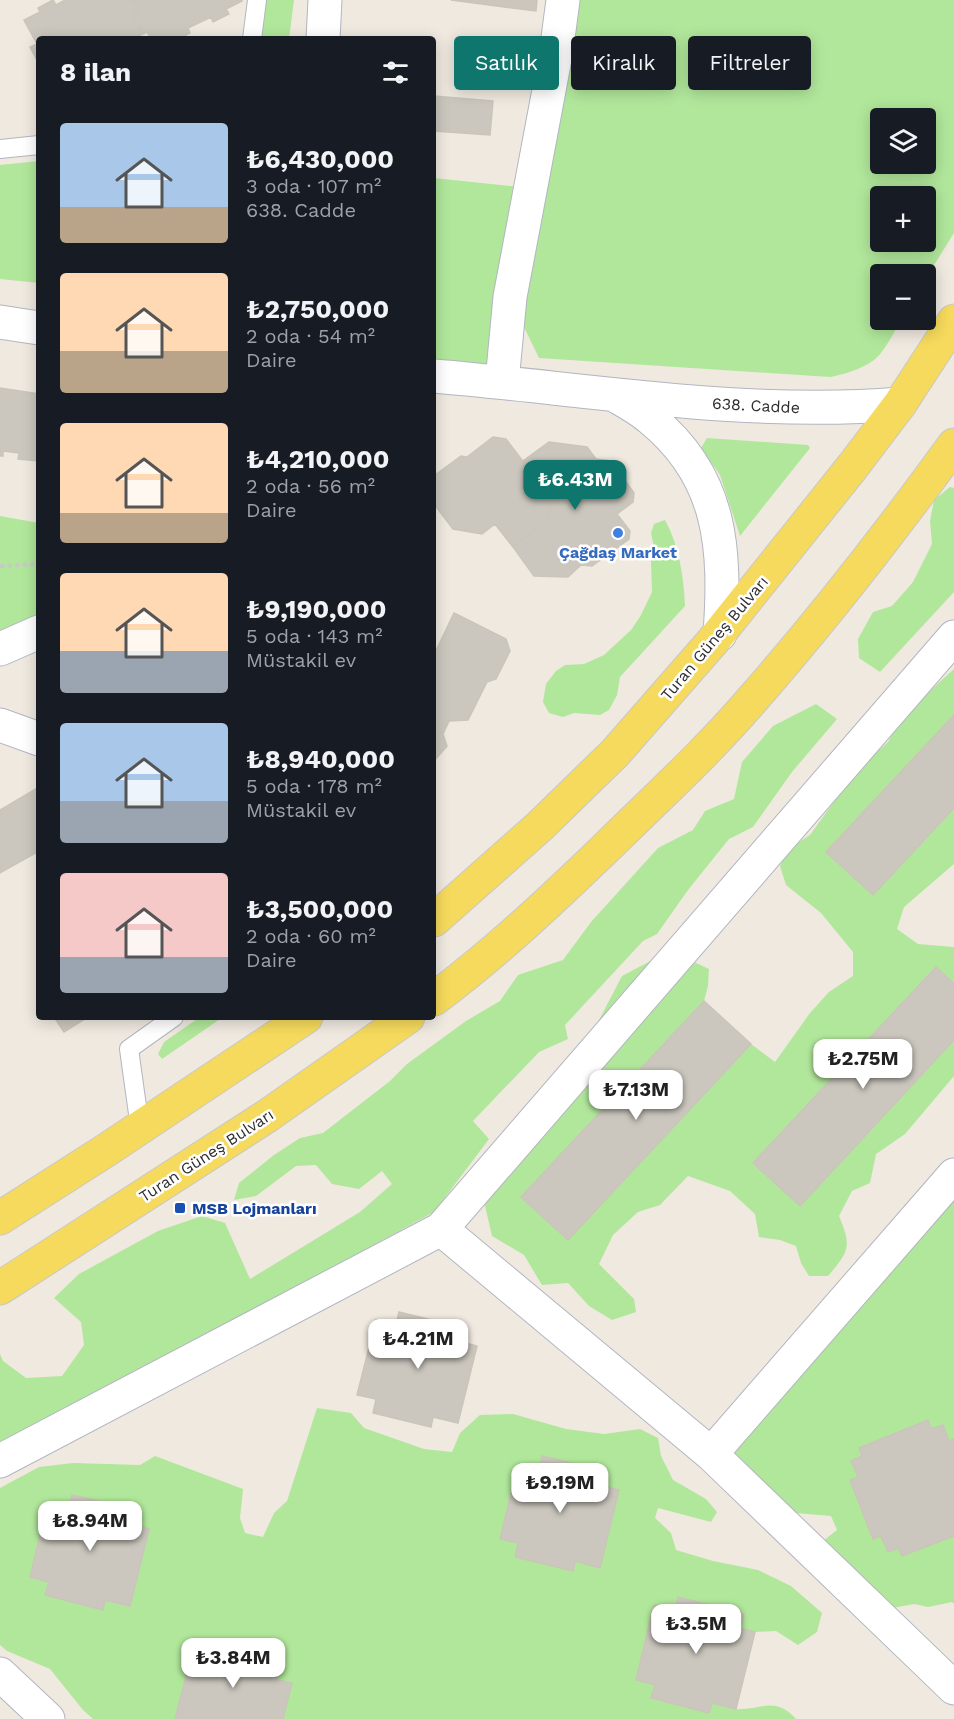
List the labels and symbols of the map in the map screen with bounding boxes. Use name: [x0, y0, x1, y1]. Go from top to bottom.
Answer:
street label: 638. Cadde: [712, 394, 800, 417]
pin: ₺6.43M: [526, 460, 624, 511]
marker: Çağdaş Market: [611, 526, 625, 540]
place label: Çağdaş Market: [559, 543, 677, 562]
street label: Turan Güneş Bulvarı: [657, 572, 772, 704]
pin: ₺2.75M: [814, 1039, 912, 1090]
pin: ₺7.13M: [587, 1070, 685, 1121]
street label: Turan Güneş Bulvarı: [135, 1105, 277, 1206]
place label: MSB Lojmanları: [192, 1199, 317, 1218]
marker: MSB Lojmanları: [173, 1201, 187, 1215]
pin: ₺4.21M: [369, 1319, 467, 1370]
pin: ₺9.19M: [511, 1463, 609, 1514]
pin: ₺8.94M: [41, 1501, 139, 1552]
pin: ₺3.5M: [654, 1604, 738, 1655]
pin: ₺3.84M: [184, 1638, 282, 1689]

